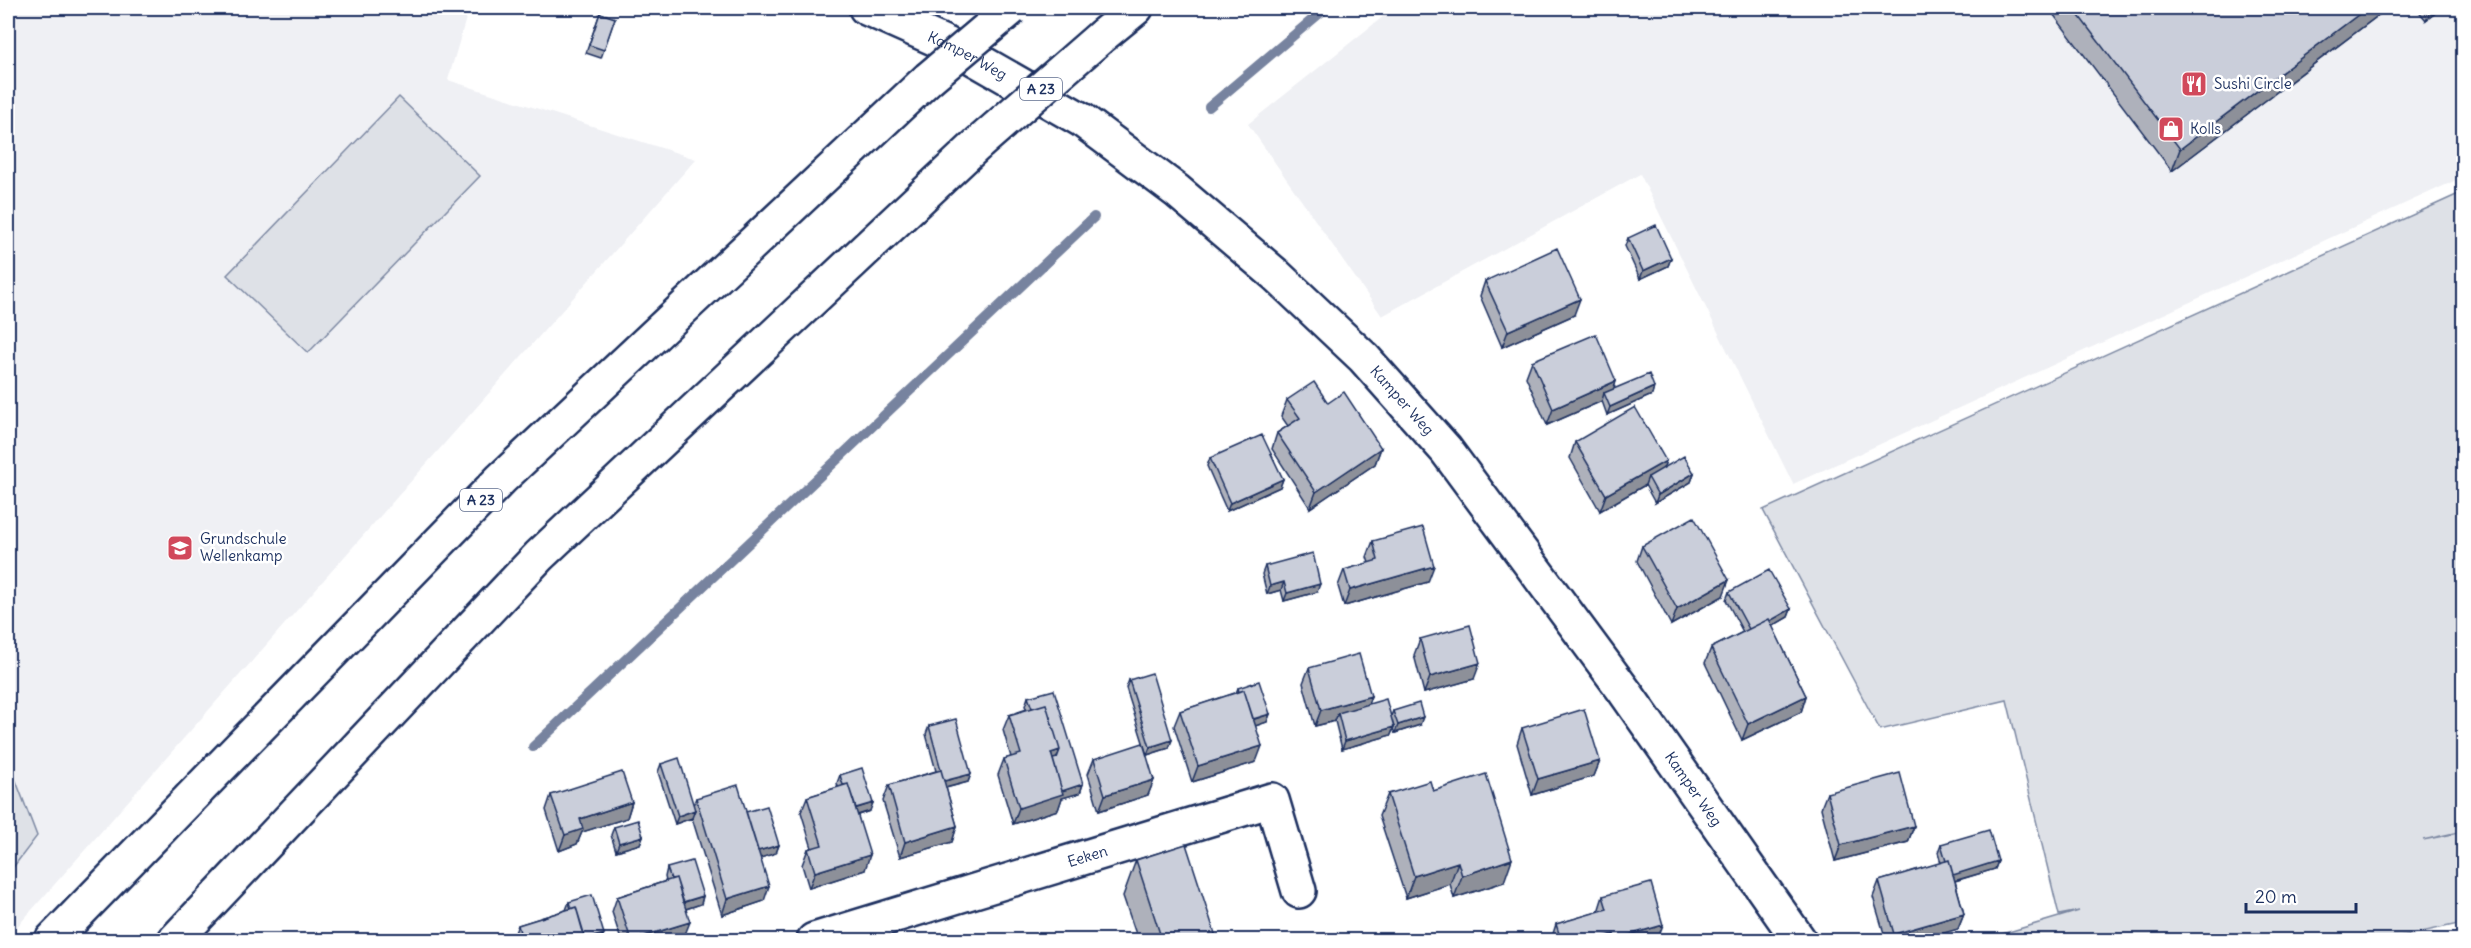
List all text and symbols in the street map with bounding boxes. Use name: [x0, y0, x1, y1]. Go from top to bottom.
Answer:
street label: Kamper Weg: [925, 27, 1010, 84]
restaurant icon: Sushi Circle: [2179, 69, 2209, 99]
place label: Sushi Circle: [2214, 74, 2292, 93]
road number: A 23: [1020, 78, 1062, 100]
shop icon: Kolls: [2156, 114, 2186, 144]
place label: Kolls: [2190, 119, 2221, 138]
street label: Kamper Weg: [1366, 361, 1438, 439]
road number: A 23: [460, 489, 502, 511]
place label: Grundschule Wellenkamp: [200, 529, 286, 565]
school or university icon: Grundschule Wellenkamp: [165, 533, 195, 563]
street label: Kamper Weg: [1661, 748, 1726, 830]
street label: Eeken: [1065, 841, 1110, 871]
scale bar: [2246, 876, 2356, 914]
text: 20 m: [2255, 885, 2297, 908]

